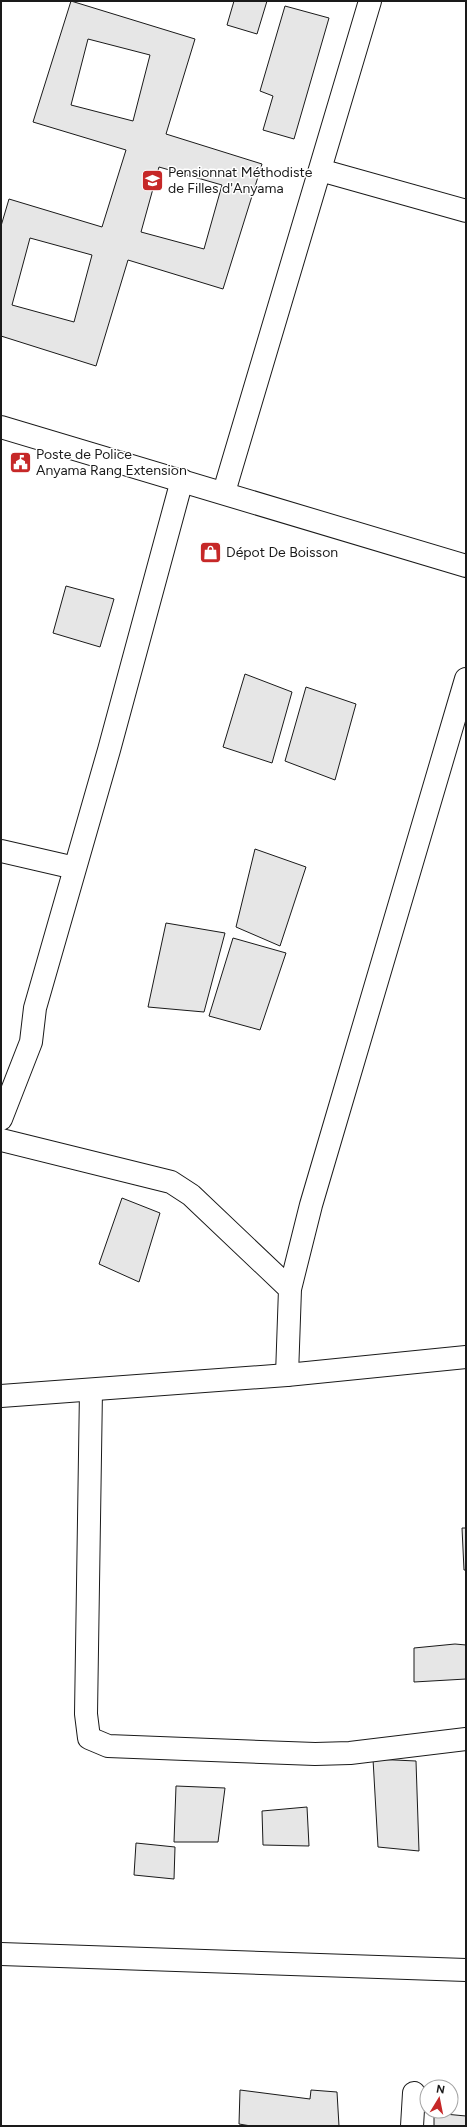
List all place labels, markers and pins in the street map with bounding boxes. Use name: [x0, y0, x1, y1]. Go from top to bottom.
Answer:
place label: Pensionnat Méthodiste de Filles d'Anyama: [168, 164, 313, 197]
school or university icon: Pensionnat Méthodiste de Filles d'Anyama: [140, 167, 166, 193]
place label: Poste de Police Anyama Rang Extension: [36, 446, 187, 479]
public building icon: Poste de Police Anyama Rang Extension: [8, 449, 34, 475]
shop icon: Dépot De Boisson: [198, 539, 224, 565]
place label: Dépot De Boisson: [226, 544, 338, 561]

